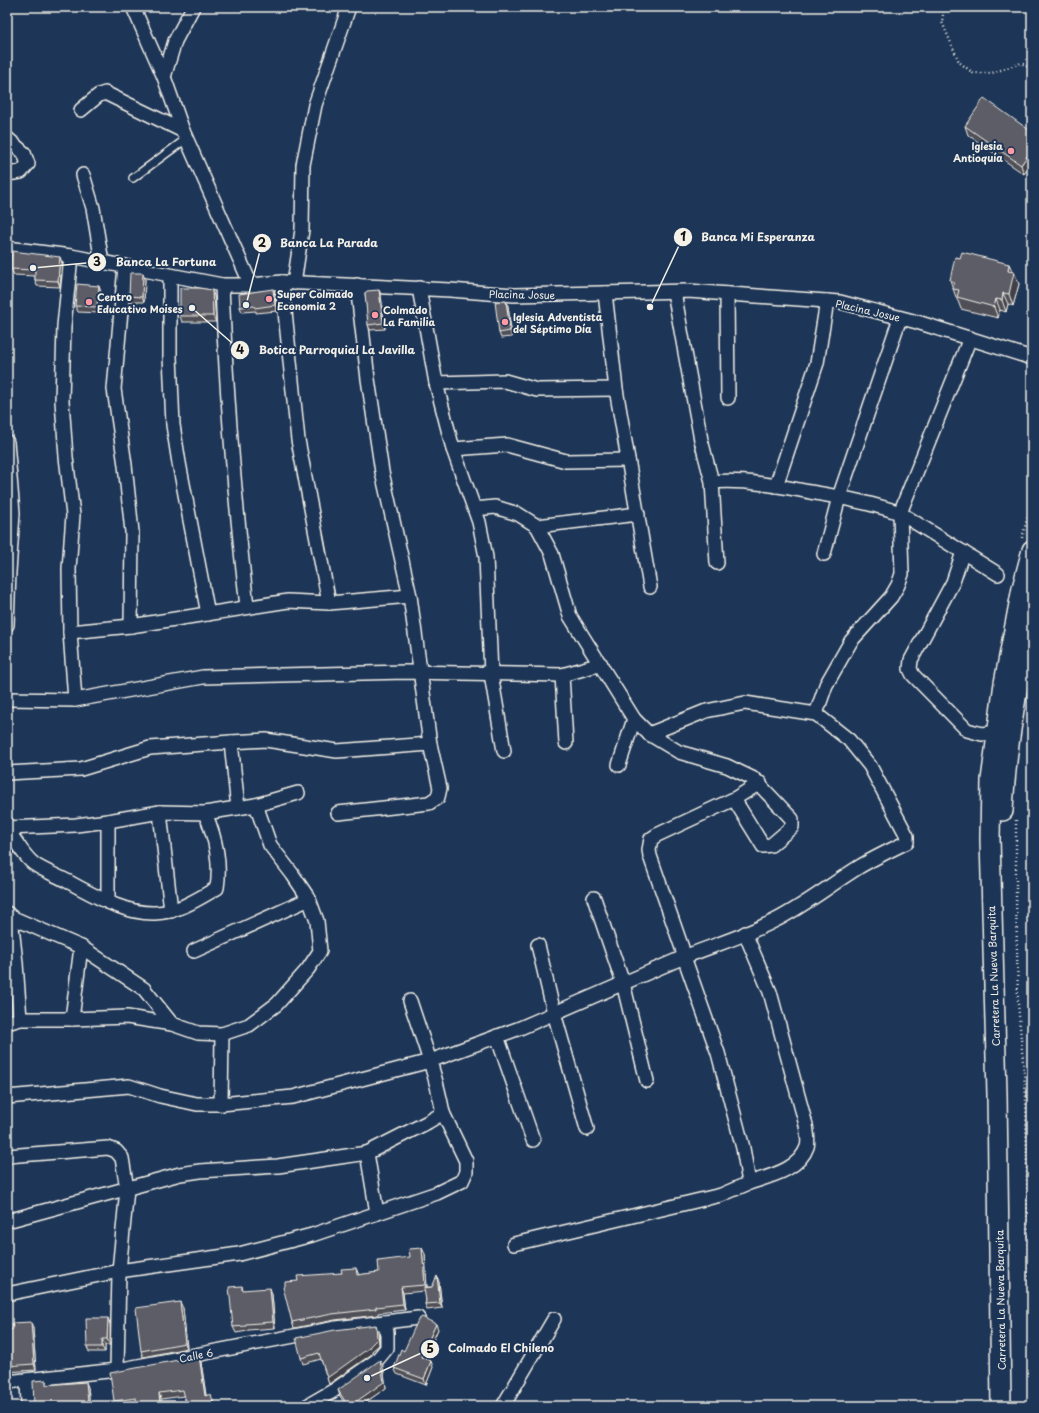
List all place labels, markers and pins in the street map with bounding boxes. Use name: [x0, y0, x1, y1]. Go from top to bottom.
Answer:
place label: Iglesia Antioquía: [953, 138, 1003, 165]
marker: Iglesia Antioquía: [1006, 146, 1016, 156]
callout: Banca Mi Esperanza: [673, 225, 823, 248]
callout: Banca La Parada: [252, 232, 386, 255]
callout: Banca La Fortuna: [87, 251, 225, 274]
place label: Super Colmado Economia 2: [277, 286, 353, 313]
place label: Centro Educativo Moises: [97, 289, 183, 316]
marker: Super Colmado Economia 2: [264, 294, 274, 304]
marker: Centro Educativo Moises: [84, 297, 94, 307]
place label: Colmado La Familia: [383, 302, 436, 329]
place label: Iglesia Adventista del Séptimo Día: [513, 309, 603, 336]
marker: Colmado La Familia: [370, 310, 380, 320]
marker: Iglesia Adventista del Séptimo Día: [500, 317, 510, 327]
callout: Botica Parroquial La Javilla: [230, 338, 424, 361]
callout: Colmado El Chileno: [420, 1337, 563, 1360]

